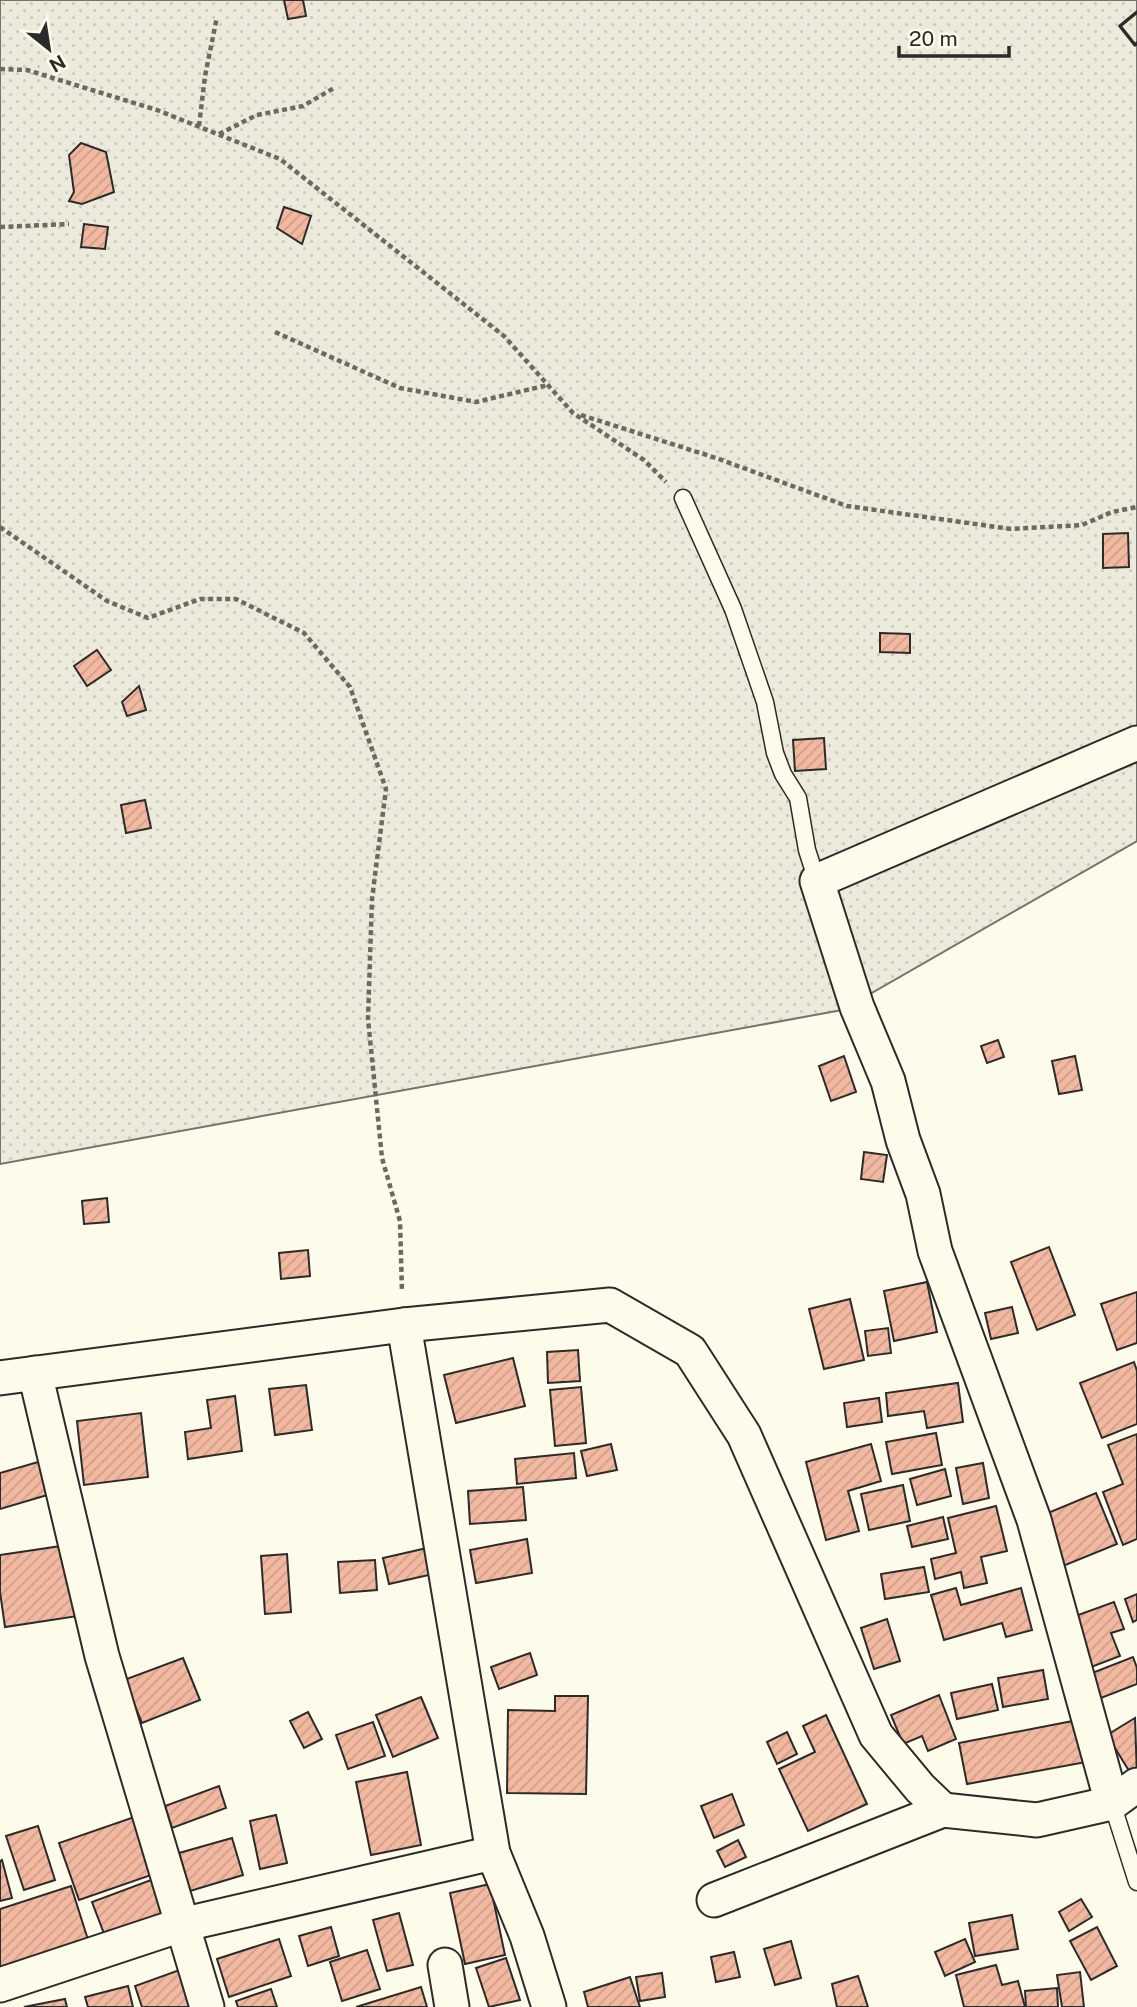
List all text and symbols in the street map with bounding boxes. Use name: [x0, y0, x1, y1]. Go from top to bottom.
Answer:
north arrow: [14, 14, 84, 84]
scale bar: [899, 14, 1009, 58]
text: 20 m: [909, 26, 958, 51]
text: N: [46, 50, 69, 77]

